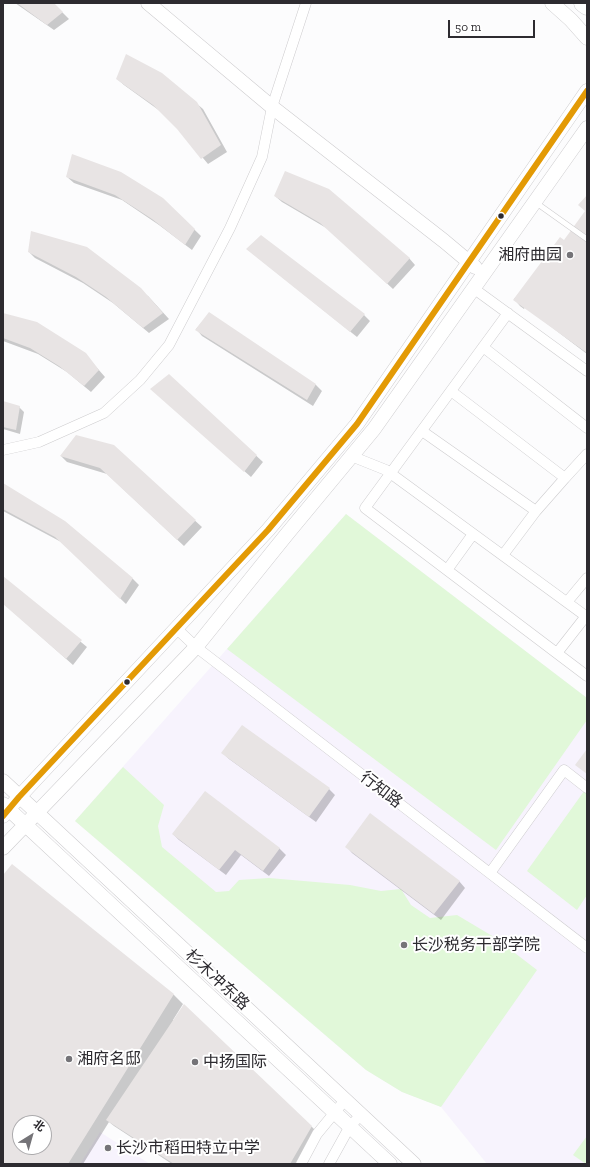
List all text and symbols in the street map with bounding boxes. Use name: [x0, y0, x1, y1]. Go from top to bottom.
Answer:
scale bar: [450, 12, 537, 38]
text: 50 m: [455, 20, 481, 34]
unlabelled marker: [496, 211, 506, 221]
place label: 湘府曲园: [498, 245, 562, 265]
marker: 湘府曲园: [565, 250, 575, 260]
unlabelled marker: [122, 677, 132, 687]
street label: 行知路: [356, 768, 406, 812]
place label: 长沙税务干部学院: [412, 935, 540, 955]
marker: 长沙税务干部学院: [399, 940, 409, 950]
street label: 杉木冲东路: [181, 946, 253, 1014]
place label: 湘府名邸: [77, 1049, 141, 1069]
place label: 中扬国际: [203, 1052, 267, 1072]
marker: 湘府名邸: [64, 1054, 74, 1064]
marker: 中扬国际: [190, 1057, 200, 1067]
north arrow: [12, 1115, 52, 1155]
text: 北: [31, 1117, 47, 1134]
place label: 长沙市稻田特立中学: [116, 1138, 260, 1158]
marker: 长沙市稻田特立中学: [103, 1143, 113, 1153]

